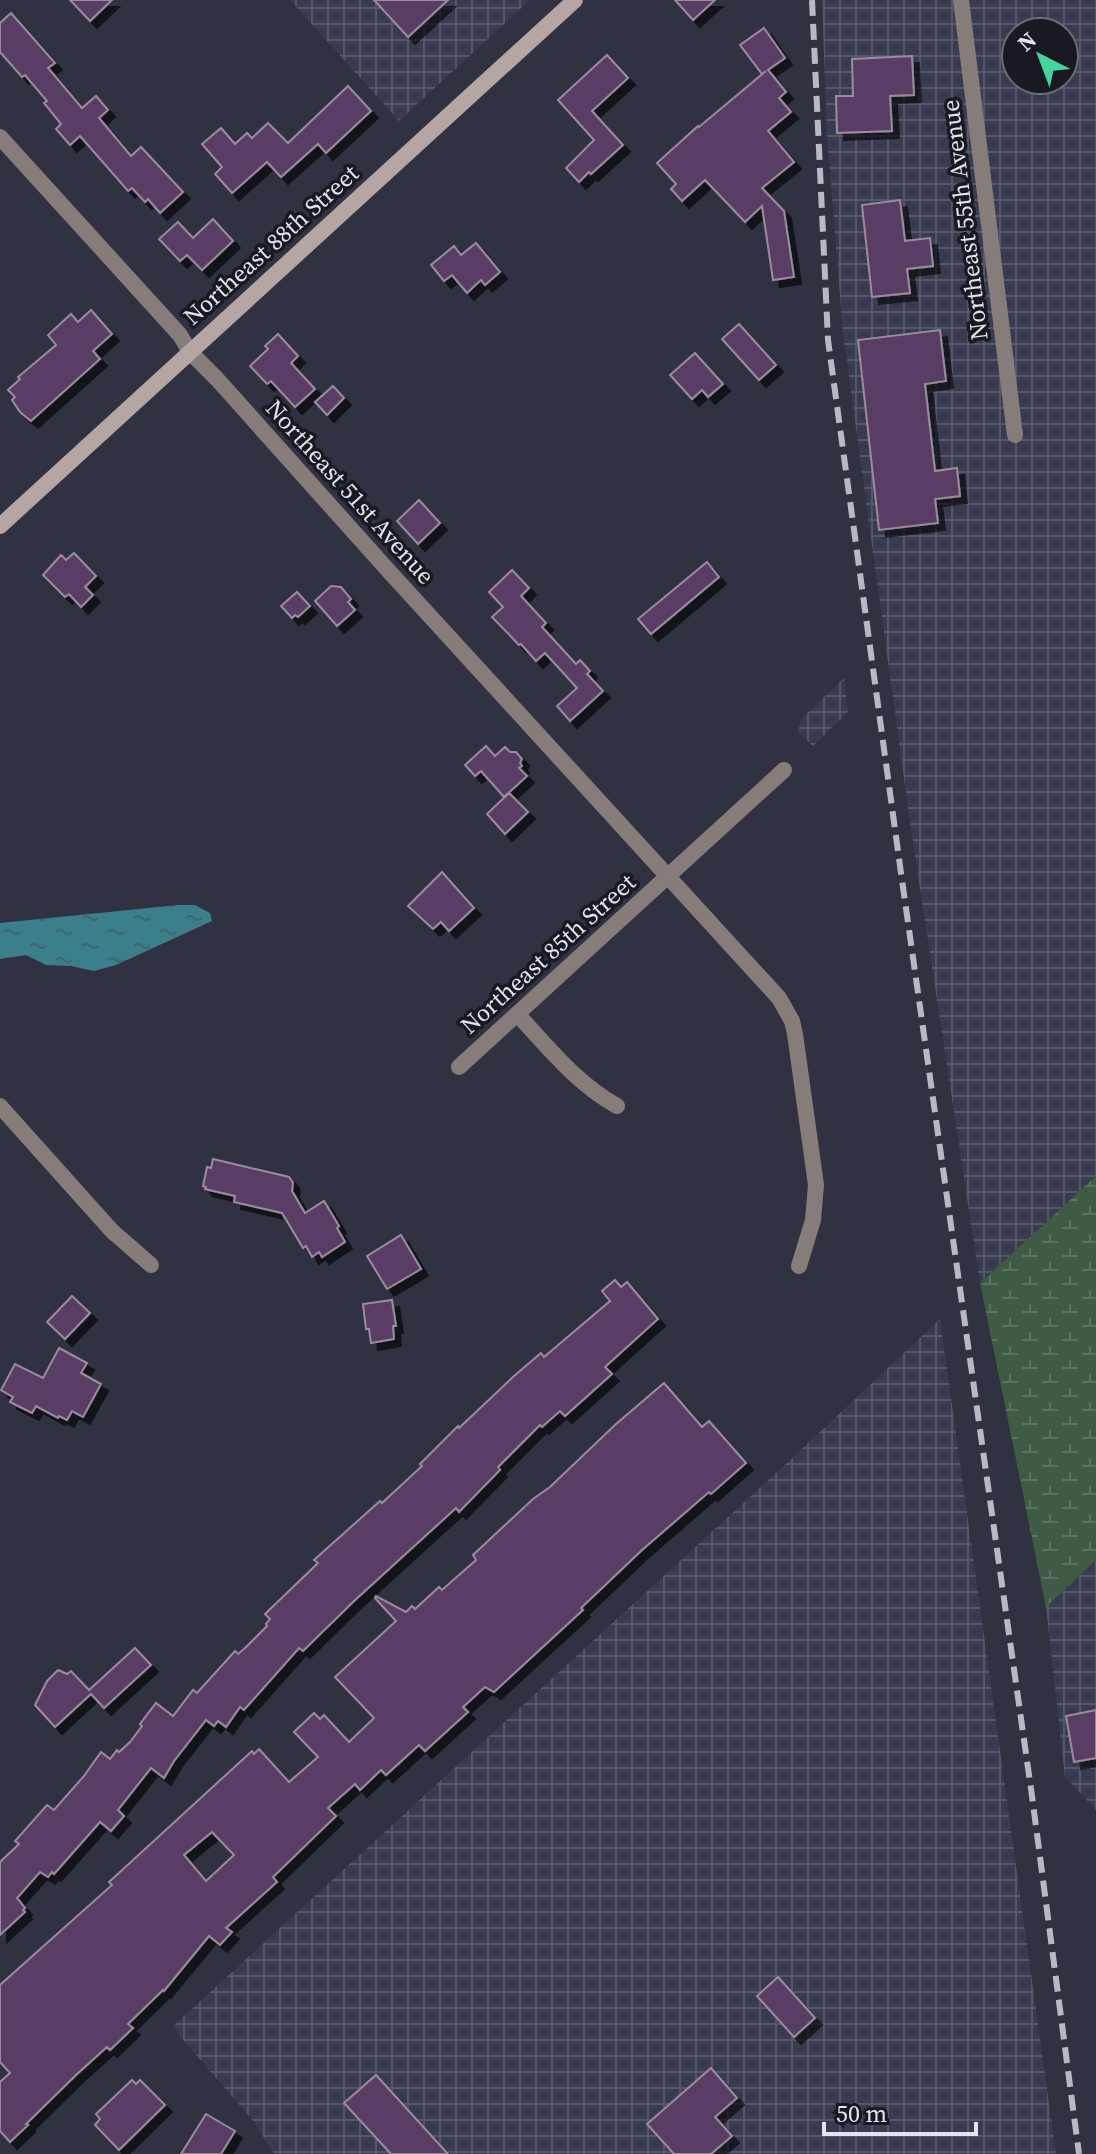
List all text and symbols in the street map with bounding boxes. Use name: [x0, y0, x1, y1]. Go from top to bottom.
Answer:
north arrow: [1000, 16, 1080, 96]
text: N: [1011, 25, 1043, 58]
street label: Northeast 55th Avenue: [933, 98, 996, 342]
street label: Northeast 88th Street: [176, 157, 366, 332]
street label: Northeast 51st Avenue: [258, 392, 442, 591]
street label: Northeast 85th Street: [453, 866, 643, 1041]
scale bar: [824, 2086, 976, 2136]
text: 50 m: [836, 2097, 887, 2130]

